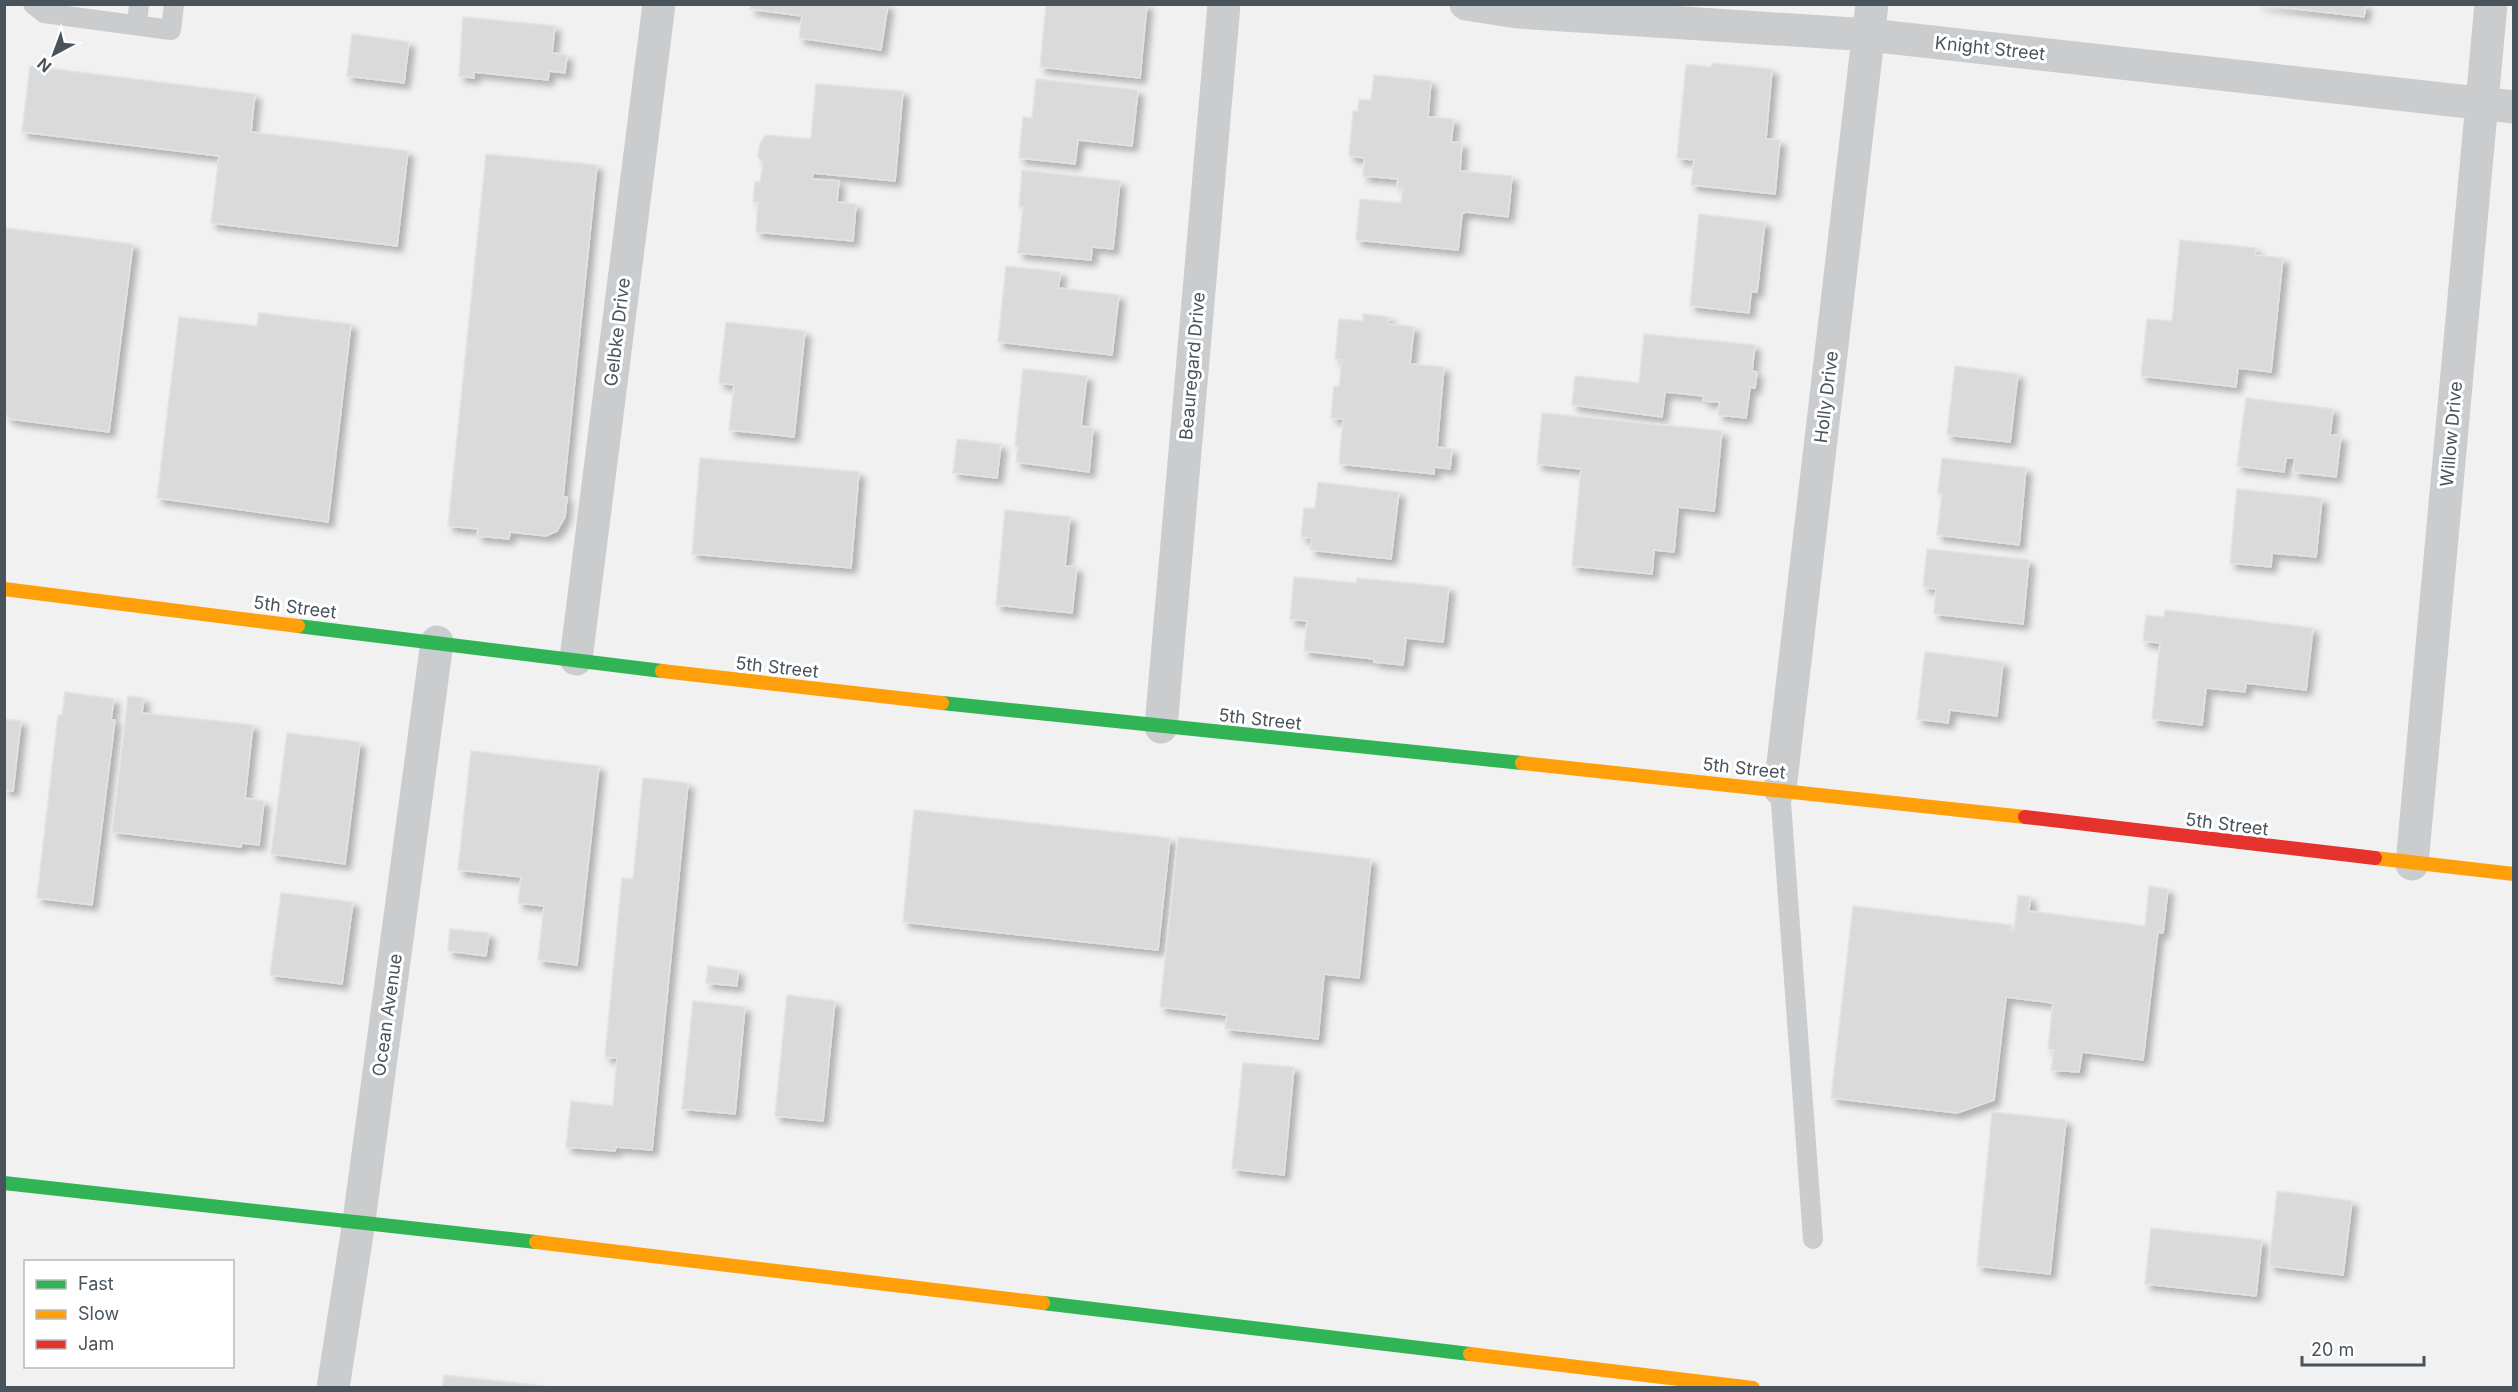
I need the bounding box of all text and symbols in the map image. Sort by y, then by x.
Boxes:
north arrow [24,24,84,84]
street label: Knight Street [1934,32,2046,64]
text: N [33,54,55,77]
street label: Gelbke Drive [600,277,634,387]
street label: Beauregard Drive [1175,291,1209,441]
street label: Holly Drive [1810,350,1842,444]
street label: Willow Drive [2436,380,2466,488]
street label: 5th Street [252,591,338,623]
street label: 5th Street [734,652,820,682]
street label: 5th Street [1217,704,1303,734]
street label: 5th Street [1701,753,1787,783]
street label: 5th Street [2184,808,2270,840]
street label: Ocean Avenue [368,952,406,1078]
legend [24,1260,234,1368]
text: Fast [78,1273,114,1294]
text: Slow [78,1303,119,1324]
scale bar [2302,1329,2424,1367]
text: Jam [78,1333,114,1354]
text: 20 m [2311,1339,2354,1360]

